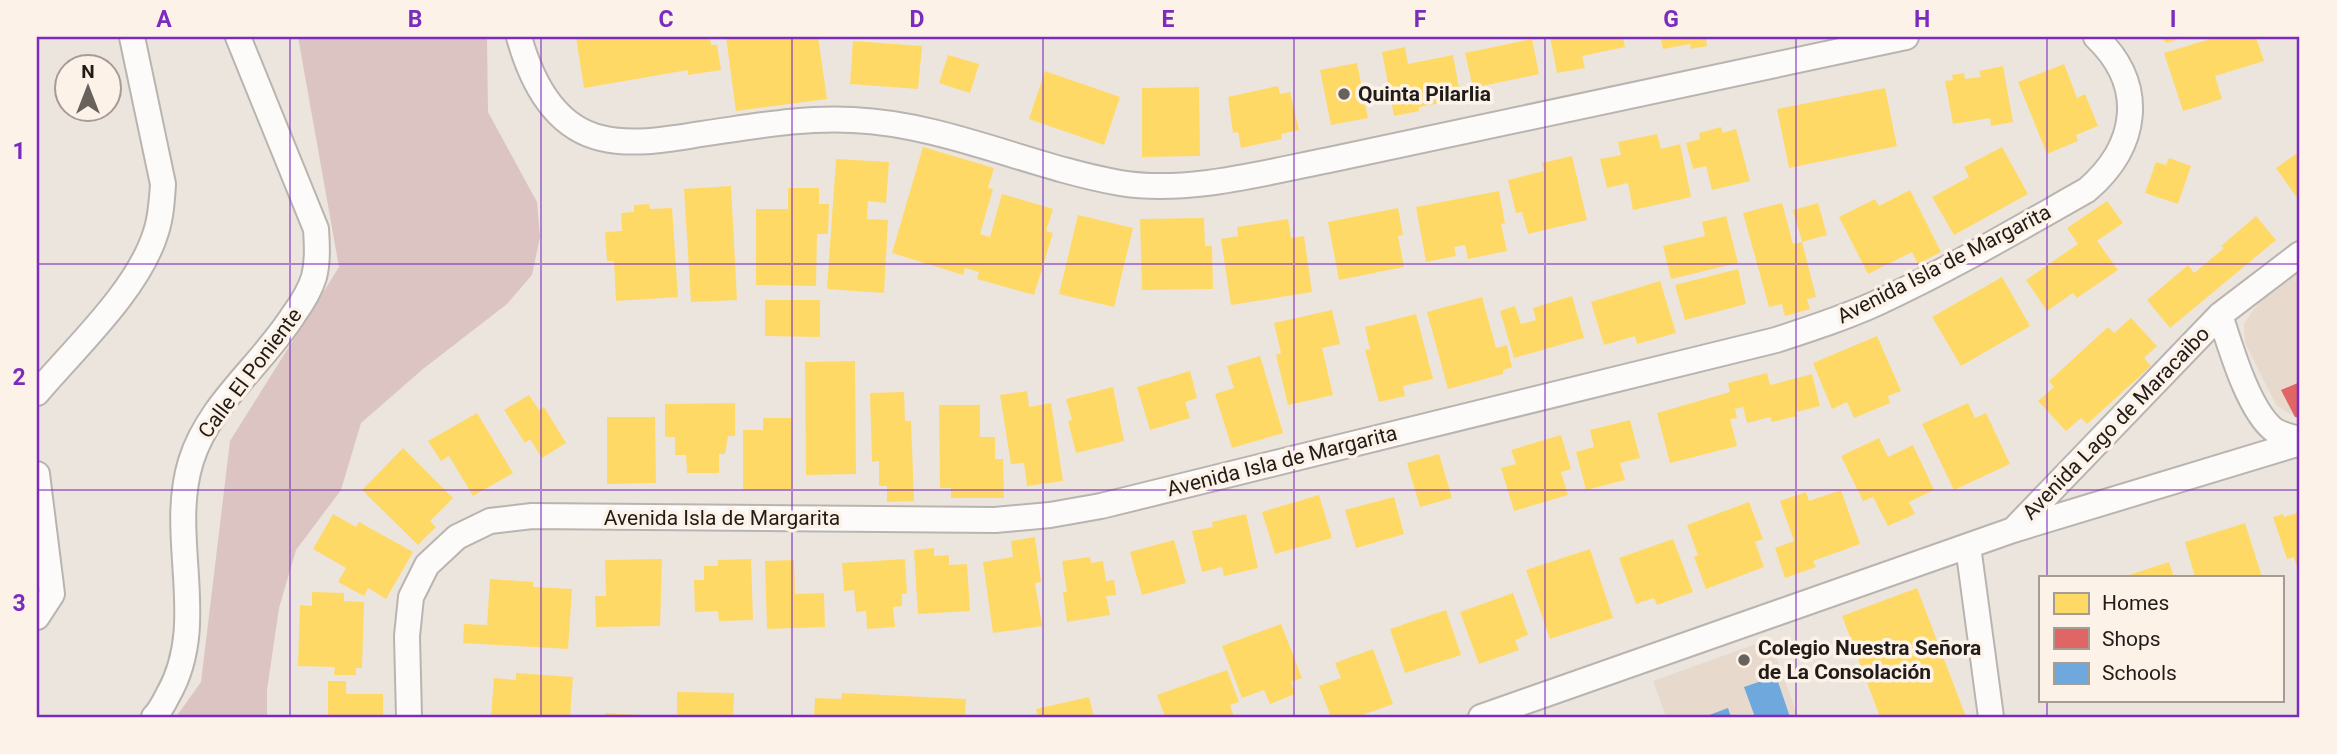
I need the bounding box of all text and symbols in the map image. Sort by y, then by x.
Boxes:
text: A [156,6,172,33]
text: B [408,6,422,33]
text: C [658,6,674,33]
text: D [910,6,924,33]
text: E [1162,6,1175,33]
text: F [1414,6,1427,33]
text: G [1663,6,1679,33]
text: H [1914,6,1930,33]
text: I [2170,6,2176,33]
north arrow [52,52,122,122]
text: N [81,60,95,83]
place label: Quinta Pilarlia [1358,82,1491,106]
marker: Quinta Pilarlia [1336,86,1352,102]
text: 1 [12,138,26,165]
street label: Avenida Isla de Margarita [1833,200,2055,328]
street label: Calle El Poniente [193,303,307,443]
street label: Avenida Lago de Maracaibo [2018,322,2214,524]
text: 2 [12,364,26,391]
street label: Avenida Isla de Margarita [1164,421,1400,501]
street label: Avenida Isla de Margarita [604,506,840,530]
legend [2039,576,2284,702]
text: 3 [12,590,26,617]
text: Homes [2102,591,2169,615]
text: Shops [2102,627,2161,651]
place label: Colegio Nuestra Señora de La Consolación [1758,636,1981,684]
marker: Colegio Nuestra Señora de La Consolación [1736,652,1752,668]
text: Schools [2102,661,2177,685]

